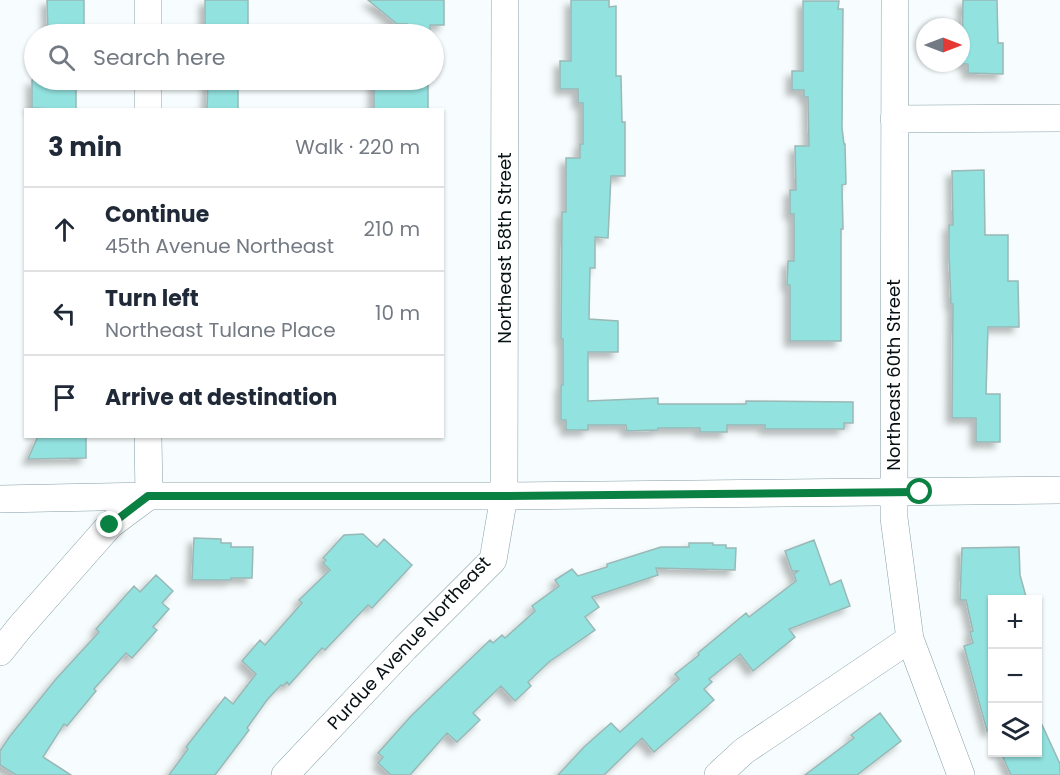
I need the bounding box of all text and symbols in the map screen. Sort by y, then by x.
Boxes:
north arrow [916,18,970,72]
search box [24,24,444,90]
icon: search [45,41,78,74]
text: Search here [93,42,226,73]
text: 3 min [48,129,122,165]
text: Walk · 220 m [295,133,420,161]
street label: Northeast 58th Street [492,152,517,344]
text: Continue [105,199,209,230]
icon: ahead [48,213,81,246]
text: 210 m [364,215,420,243]
text: 45th Avenue Northeast [105,232,334,260]
street label: Northeast 60th Street [881,279,906,471]
text: Turn left [105,283,199,314]
icon: left [48,297,81,330]
text: 10 m [375,299,420,327]
text: Northeast Tulane Place [105,316,336,344]
icon: arrive [48,381,81,414]
text: Arrive at destination [105,382,337,413]
route start [906,478,932,504]
route end [96,511,122,537]
street label: Purdue Avenue Northeast [321,550,496,735]
map controls [988,595,1042,757]
button: + [988,595,1042,649]
button: − [988,649,1042,703]
button: layers [988,703,1042,757]

